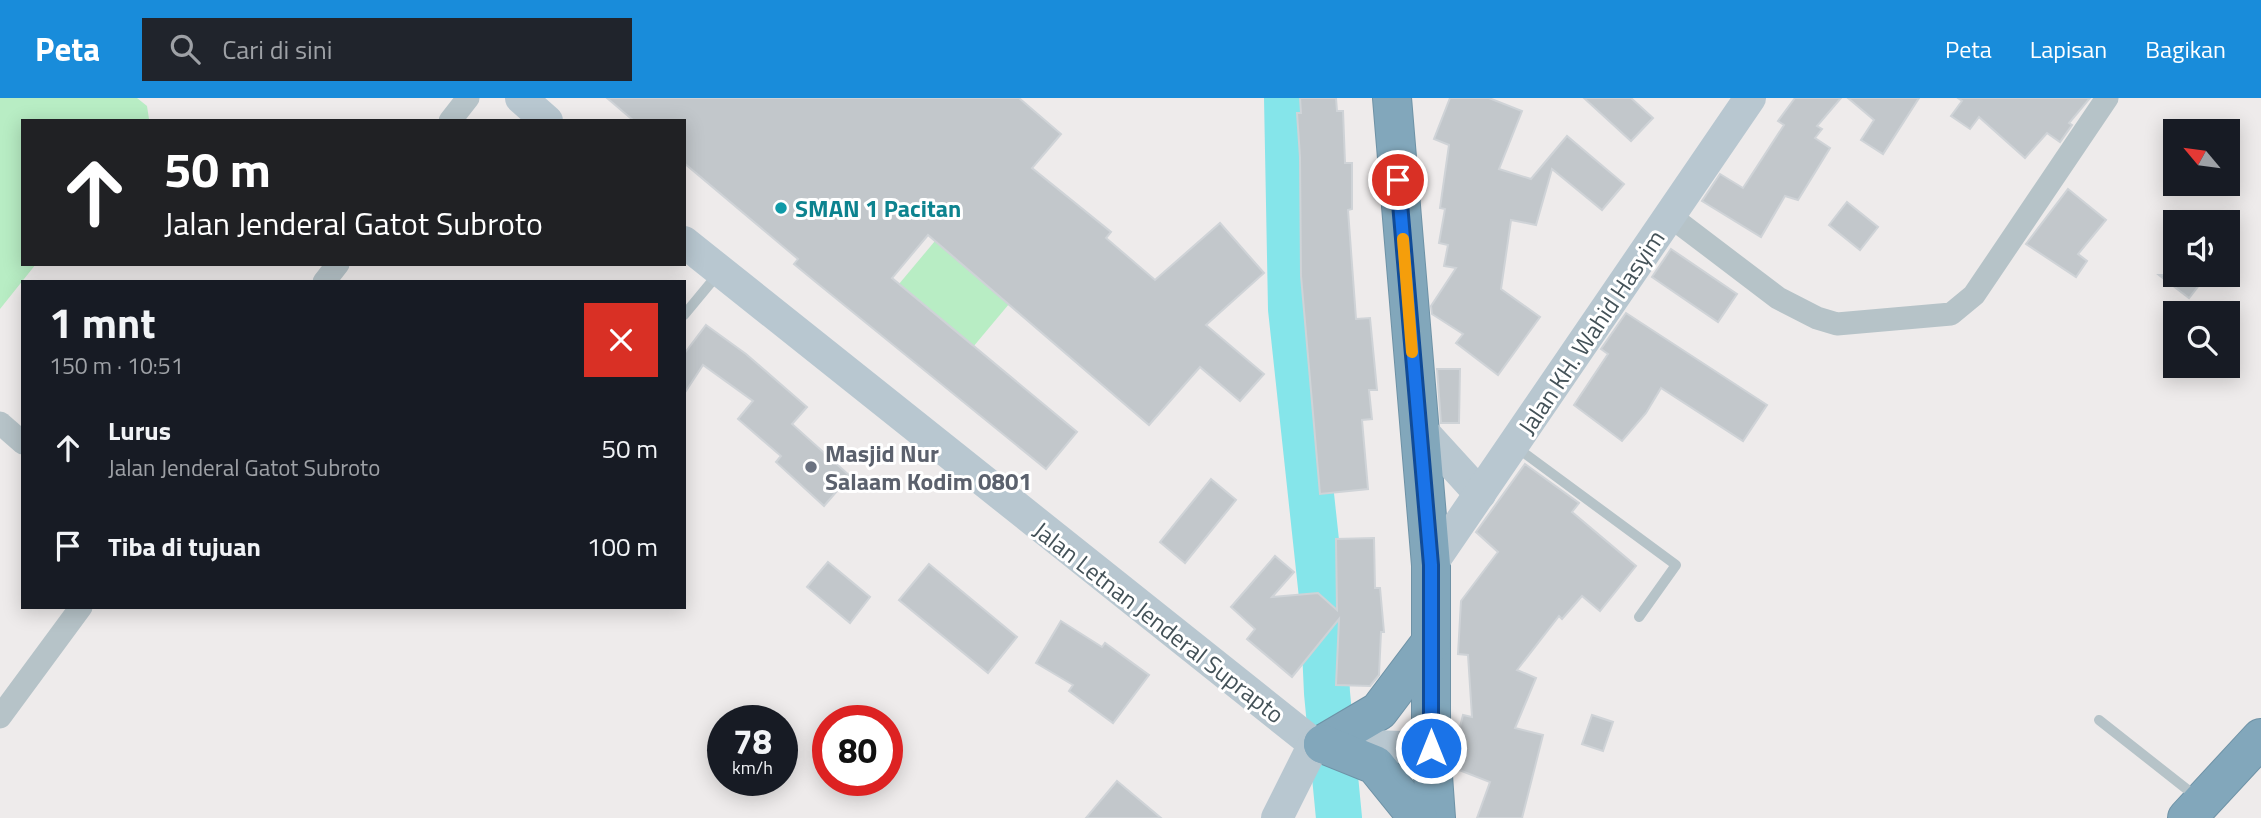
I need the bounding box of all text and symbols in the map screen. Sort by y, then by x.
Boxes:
search box [142,18,632,81]
text: Peta [35,24,100,74]
icon: search [166,30,204,68]
text: Cari di sini [222,30,332,69]
text: Peta [1945,31,1992,67]
text: Lapisan [2030,31,2107,67]
text: Bagikan [2145,31,2226,67]
north arrow [2163,119,2240,196]
map controls [2163,119,2240,378]
text: 50 m [164,131,271,206]
icon: ahead [49,147,140,238]
pin [1368,150,1428,210]
icon: arrive [1379,161,1417,199]
place label: SMAN 1 Pacitan [795,190,961,226]
text: Jalan Jenderal Gatot Subroto [164,199,543,247]
marker: SMAN 1 Pacitan [773,200,789,216]
button: sound [2163,210,2240,287]
street label: Jalan KH. Wahid Hasyim [1509,222,1673,442]
text: 1 mnt [49,290,156,354]
button: search [2163,301,2240,378]
button: close [584,303,658,377]
text: 150 m · 10:51 [49,348,184,383]
text: Lurus [108,411,171,450]
icon: ahead [49,429,87,467]
text: 50 m [601,429,658,468]
place label: Masjid Nur Salaam Kodim 0801 [825,435,1032,499]
text: Jalan Jenderal Gatot Subroto [108,450,380,485]
marker: Masjid Nur Salaam Kodim 0801 [803,459,819,475]
street label: Jalan Letnan Jenderal Suprapto [1026,512,1292,732]
icon: arrive [49,527,87,565]
text: Tiba di tujuan [108,527,261,566]
text: 100 m [587,527,658,566]
speed limit sign: 80 [812,705,903,796]
position arrow [1394,711,1468,785]
text: 78 [733,714,772,768]
text: km/h [732,754,773,781]

